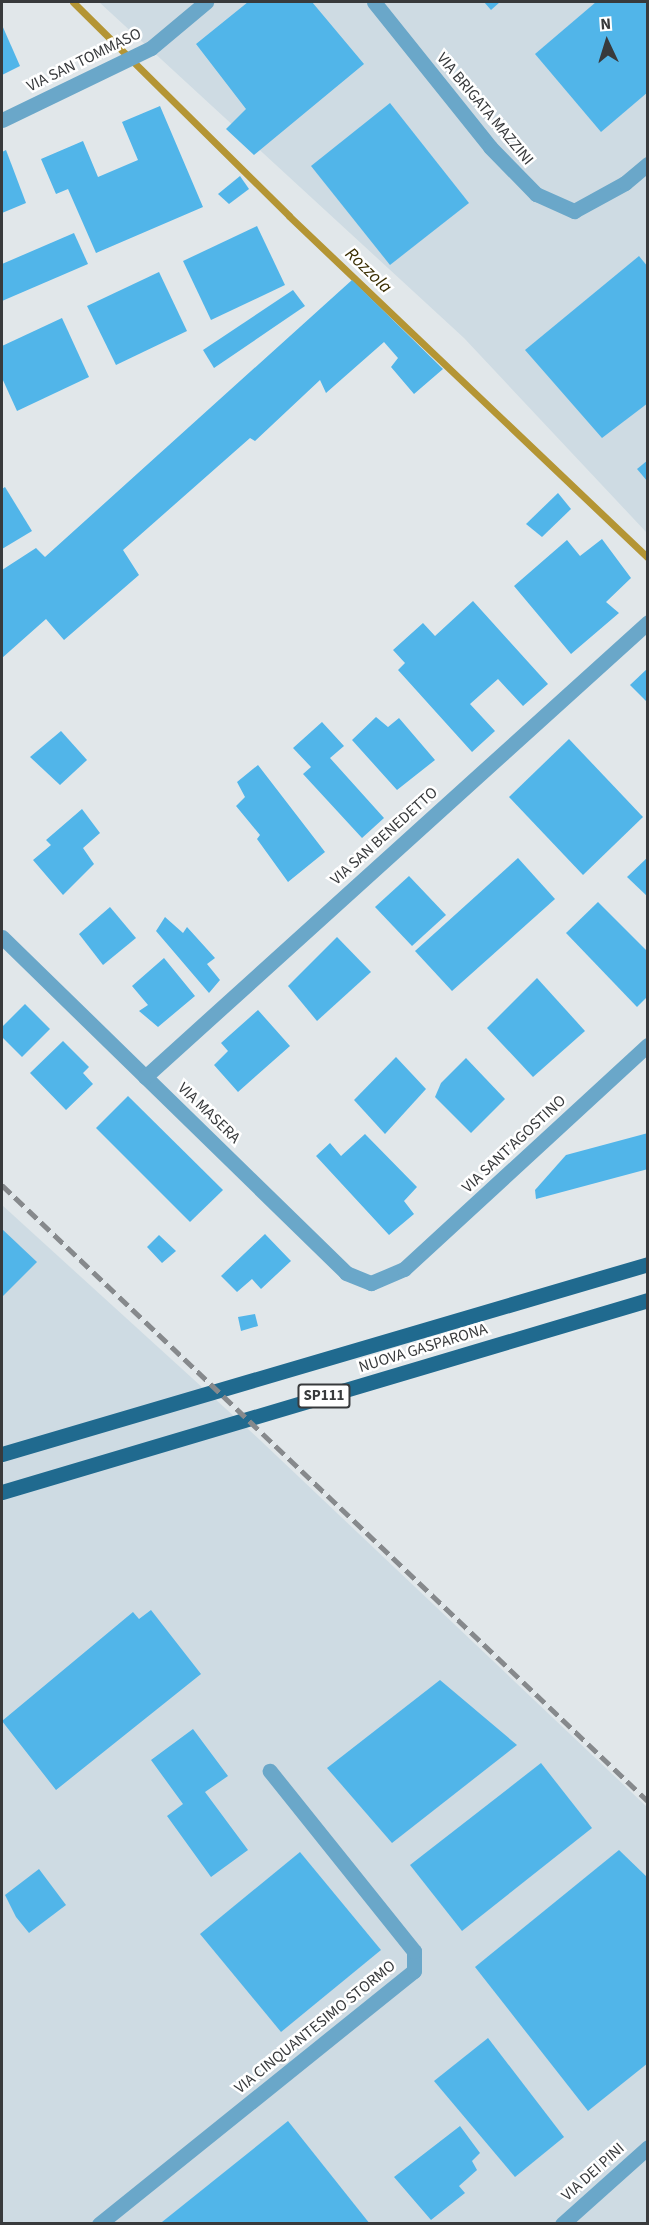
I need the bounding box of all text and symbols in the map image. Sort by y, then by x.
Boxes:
north arrow [577,12,637,72]
text: N [600,13,612,35]
street label: VIA SAN TOMMASO [24,24,144,96]
street label: VIA BRIGATA MAZZINI [433,49,537,169]
water label: Rozzola [340,244,396,298]
street label: VIA SAN BENEDETTO [327,783,441,889]
street label: VIA MASERA [174,1079,244,1147]
street label: VIA SANT'AGOSTINO [458,1091,570,1197]
street label: NUOVA GASPARONA [356,1319,490,1377]
road number: SP111 [297,1384,351,1408]
street label: VIA CINQUANTESIMO STORMO [231,1956,399,2098]
street label: VIA DEI PINI [558,2139,628,2205]

